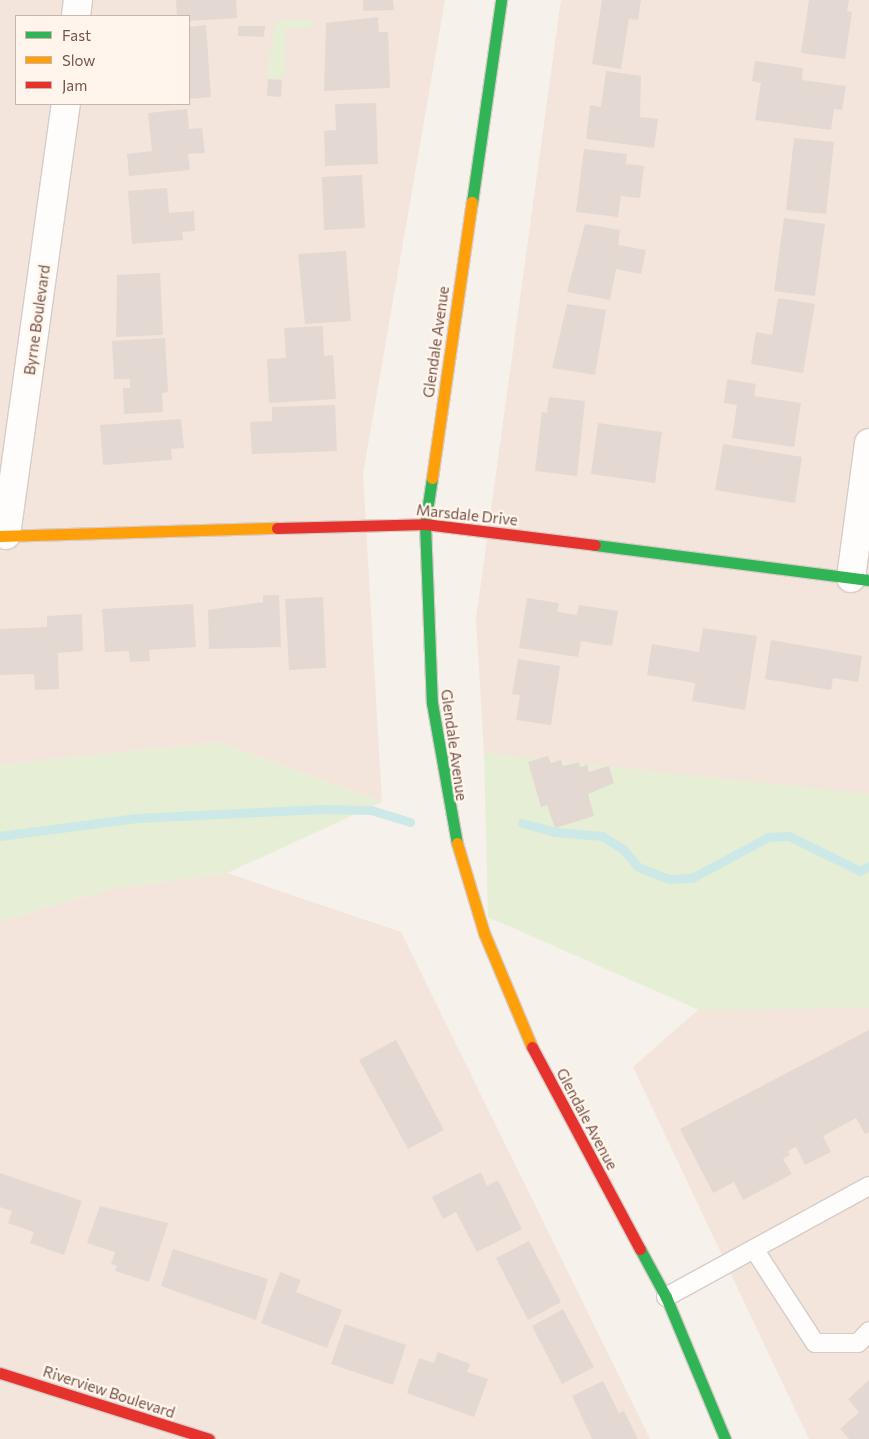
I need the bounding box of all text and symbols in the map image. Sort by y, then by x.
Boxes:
legend [15,15,190,105]
text: Fast [62,26,91,44]
text: Slow [62,51,95,69]
text: Jam [62,76,87,94]
street label: Byrne Boulevard [20,264,54,376]
street label: Glendale Avenue [419,285,453,399]
street label: Marsdale Drive [415,501,519,529]
street label: Glendale Avenue [437,688,471,802]
street label: Glendale Avenue [553,1065,621,1173]
street label: Riverview Boulevard [41,1362,177,1422]

